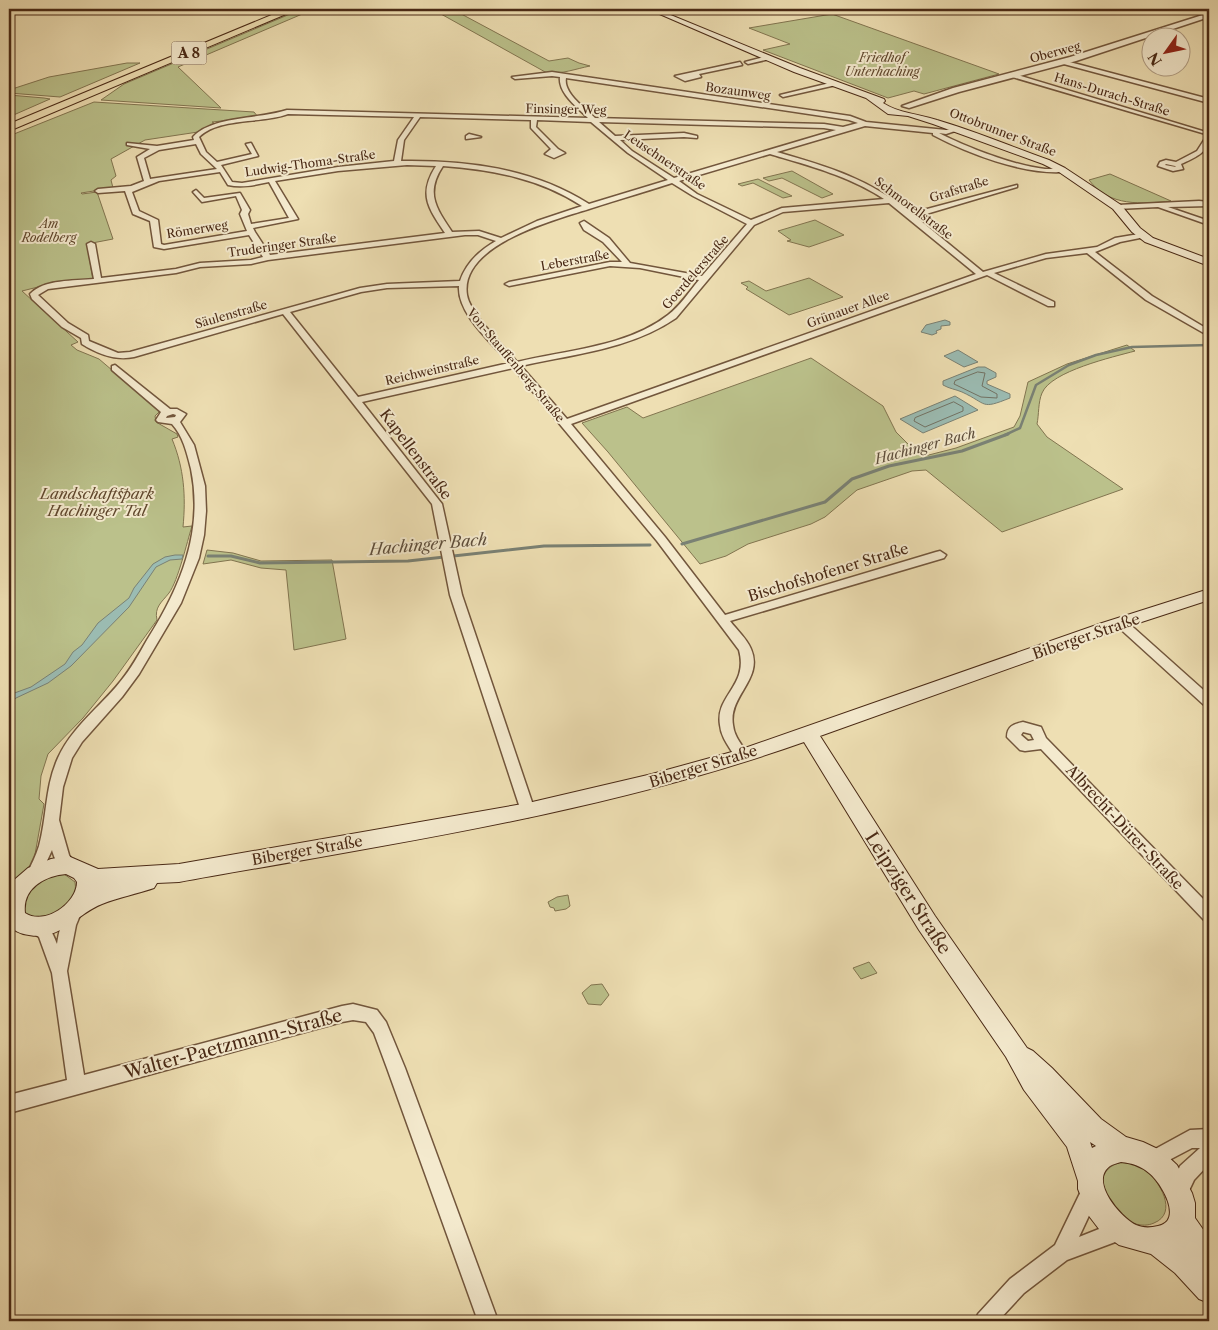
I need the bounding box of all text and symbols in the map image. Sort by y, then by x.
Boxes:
north arrow [1140,28,1190,78]
street label: Oberweg [1028,38,1083,66]
road number: A 8 [172,42,206,64]
text: N [1144,49,1166,69]
park label: Friedhof Unterhaching [845,50,921,79]
street label: Hans-Durach-Straße [1052,69,1172,119]
street label: Bozaunweg [705,79,772,103]
street label: Finsinger Weg [525,101,607,117]
street label: Ottobrunner Straße [948,105,1059,159]
street label: Leuschnerstraße [621,127,709,193]
street label: Ludwig-Thoma-Straße [244,146,376,180]
street label: Grafstraße [928,173,991,205]
street label: Schmorellstraße [872,174,956,242]
park label: Am Rodelberg [21,216,78,245]
street label: Römerweg [165,217,229,241]
street label: Truderinger Straße [227,230,338,260]
street label: Goerdelerstraße [659,231,732,312]
street label: Leberstraße [540,247,611,273]
street label: Grünauer Allee [805,287,892,331]
street label: Säulenstraße [193,296,269,331]
street label: Von-Stauffenberg-Straße [463,304,568,425]
street label: Reichweinstraße [384,352,481,388]
street label: Kapellenstraße [376,405,456,503]
water label: Hachinger Bach [872,424,977,468]
park label: Landschaftspark Hachinger Tal [39,484,154,520]
water label: Hachinger Bach [366,529,488,559]
street label: Bischofshofener Straße [745,538,911,606]
street label: Biberger Straße [1030,609,1142,663]
street label: Biberger Straße [647,741,759,791]
street label: Albrecht-Dürer-Straße [1061,760,1188,893]
street label: Leipziger Straße [860,828,956,958]
street label: Biberger Straße [250,831,364,869]
street label: Walter-Paetzmann-Straße [121,1004,344,1084]

